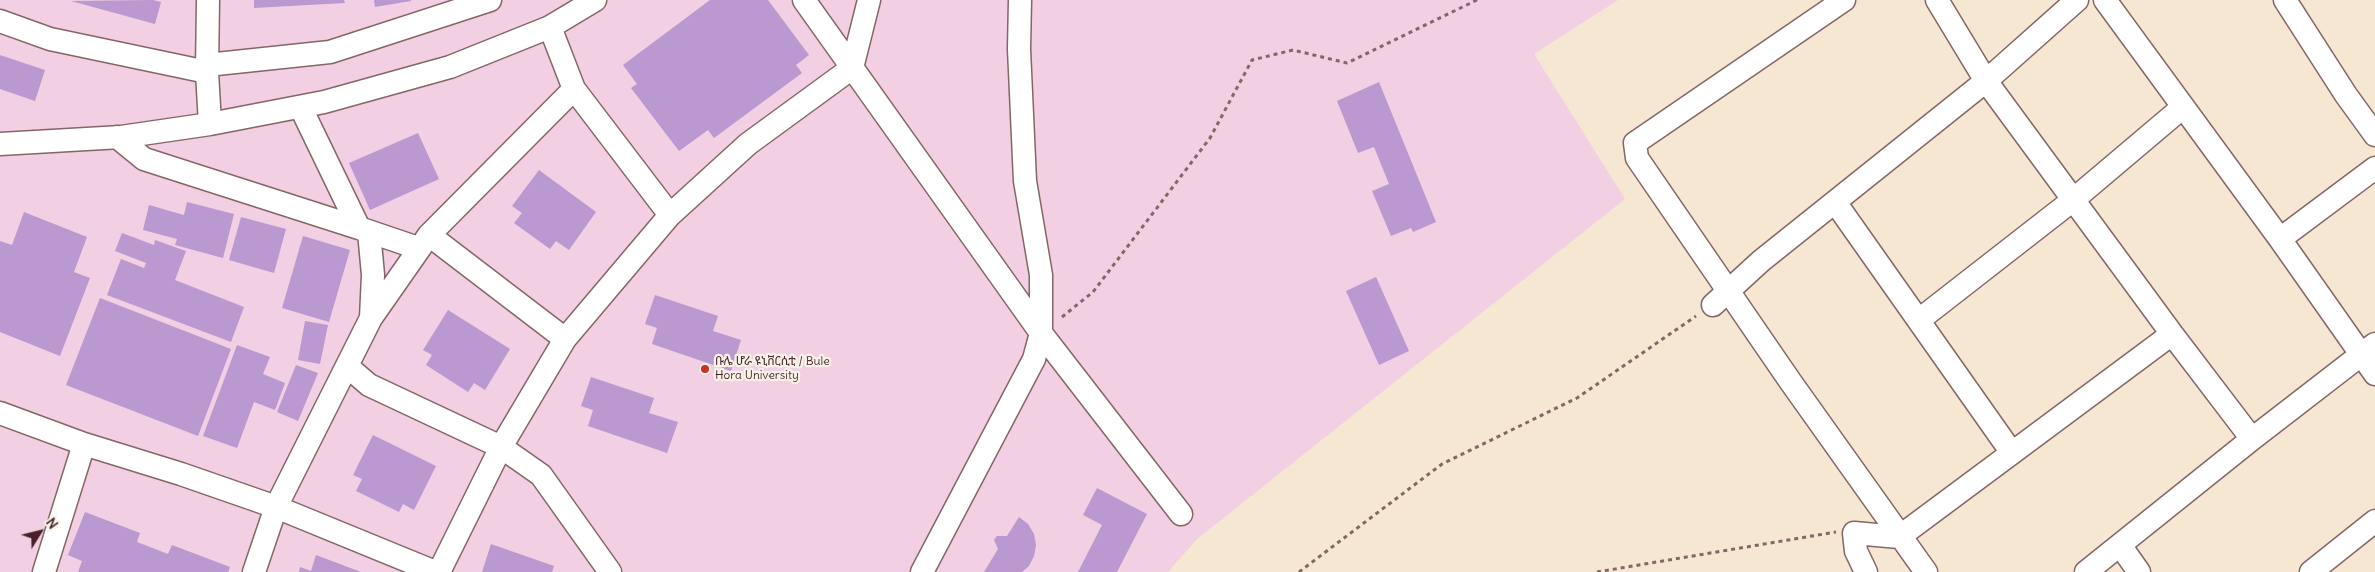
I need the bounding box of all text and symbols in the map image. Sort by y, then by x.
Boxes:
place label: ቡሌ ሆራ ዩኒቨርሲቲ / Bule Hora University [715,355,830,383]
marker: ቡሌ ሆራ ዩኒቨርሲቲ / Bule Hora University [699,363,711,375]
north arrow [15,507,65,557]
text: N [42,514,62,532]

